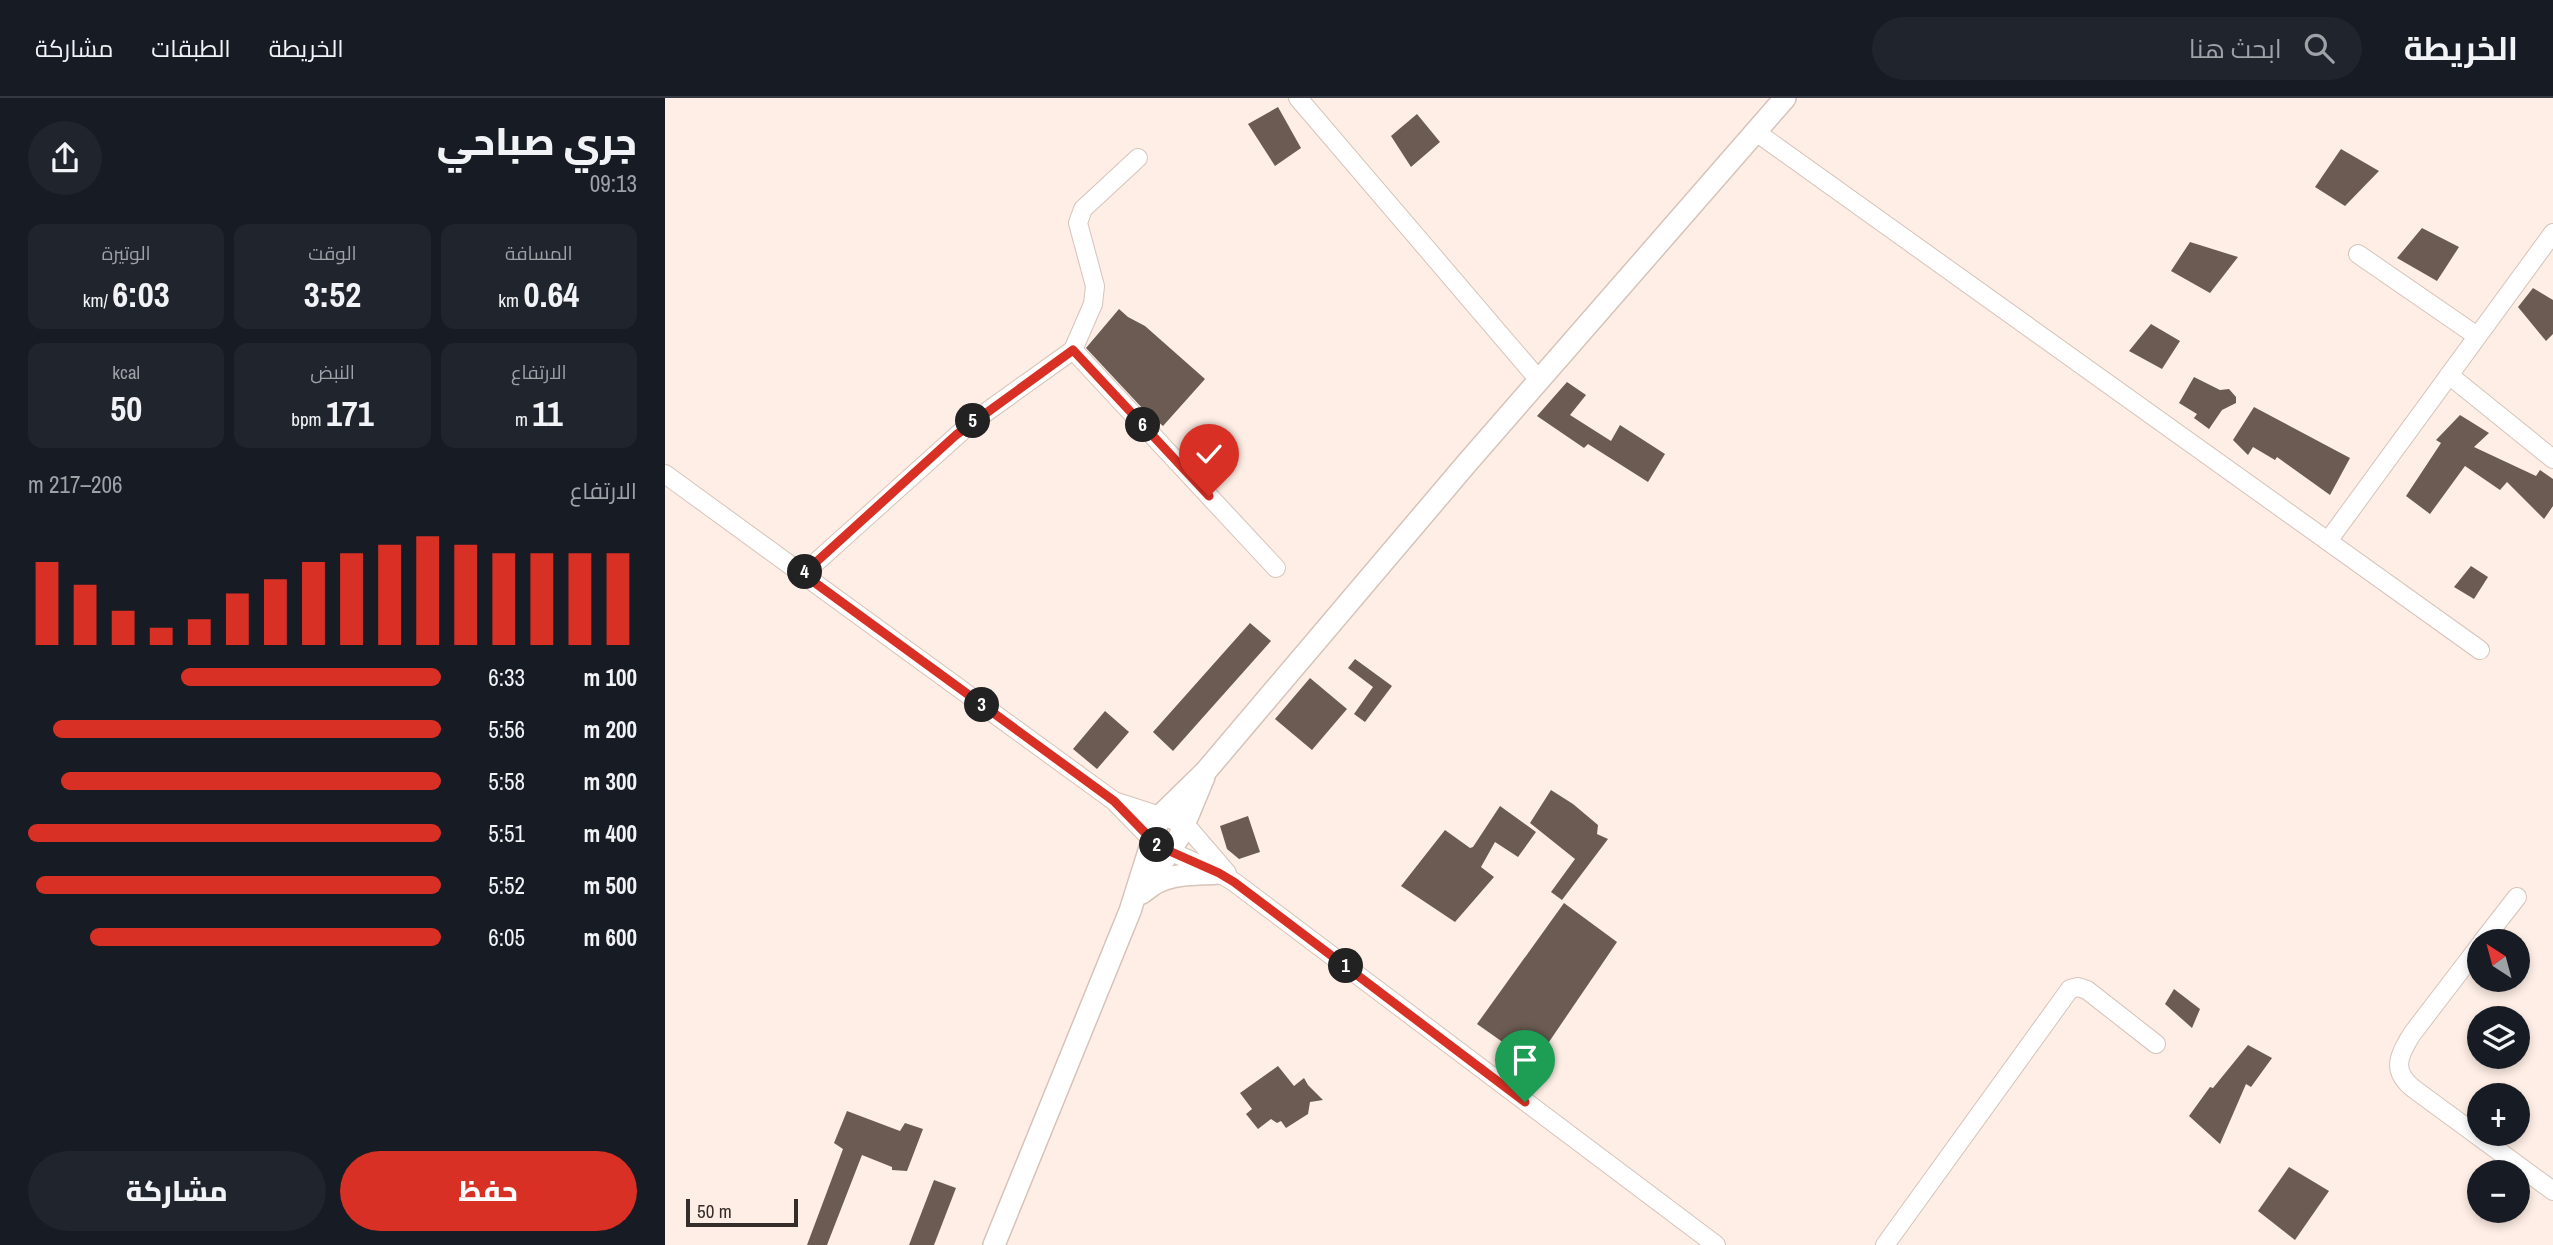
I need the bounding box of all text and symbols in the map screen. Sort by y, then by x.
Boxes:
search box [1872,17,2362,80]
text: الخريطة [2404,26,2518,70]
icon: search [2300,29,2338,67]
text: ابحث هنا [2189,31,2282,66]
text: مشاركة [35,32,113,64]
text: الطبقات [151,32,231,64]
text: الخريطة [269,32,344,64]
text: جري صباحي [437,116,637,167]
button: share [28,121,102,195]
text: 09:13 [590,168,637,199]
text: الوتيرة [102,240,151,266]
text: الوقت [308,240,357,266]
text: المسافة [505,240,573,266]
text: 6:03 [112,271,170,318]
text: 3:52 [304,271,361,318]
text: 0.64 [523,271,579,318]
text: /km [83,287,112,313]
text: km [498,287,523,313]
text: kcal [112,359,140,385]
text: النبض [310,359,355,385]
text: الارتفاع [511,359,567,385]
text: 50 [110,385,142,432]
text: 171 [326,390,374,437]
text: 11 [532,390,563,437]
pin: 5 [955,404,991,438]
text: bpm [291,406,326,432]
text: m [515,406,532,432]
text: 5 [968,407,977,433]
pin: 6 [1126,408,1161,442]
text: 6 [1138,411,1147,437]
pin [1179,424,1239,496]
icon: check [1190,435,1228,473]
text: 206–217 m [28,469,122,500]
text: الارتفاع [570,475,637,506]
pin: 4 [787,554,823,589]
text: 4 [800,558,809,584]
text: 6:33 [488,662,525,693]
text: 100 m [584,662,637,693]
pin: 3 [965,688,999,722]
text: 3 [977,691,986,717]
text: 5:56 [488,714,525,745]
text: 200 m [584,714,637,745]
text: 5:58 [488,766,525,797]
text: 300 m [584,766,637,797]
text: 5:51 [488,818,525,849]
text: 400 m [584,818,637,849]
pin: 2 [1140,828,1175,862]
text: 2 [1152,831,1161,857]
text: 5:52 [488,870,525,901]
text: 500 m [584,870,637,901]
text: 6:05 [488,922,525,953]
text: 600 m [584,922,637,953]
north arrow [2467,929,2531,992]
map controls [2467,929,2530,1223]
pin: 1 [1329,948,1363,984]
text: 1 [1341,952,1350,978]
button: layers [2467,1006,2530,1069]
pin [1495,1030,1555,1102]
icon: arrive [1506,1041,1544,1079]
button: + [2467,1083,2530,1146]
button: مشاركة [28,1151,326,1231]
button: حفظ [340,1151,637,1231]
button: − [2467,1160,2530,1223]
scale bar [686,1196,798,1228]
text: 50 m [697,1198,732,1224]

